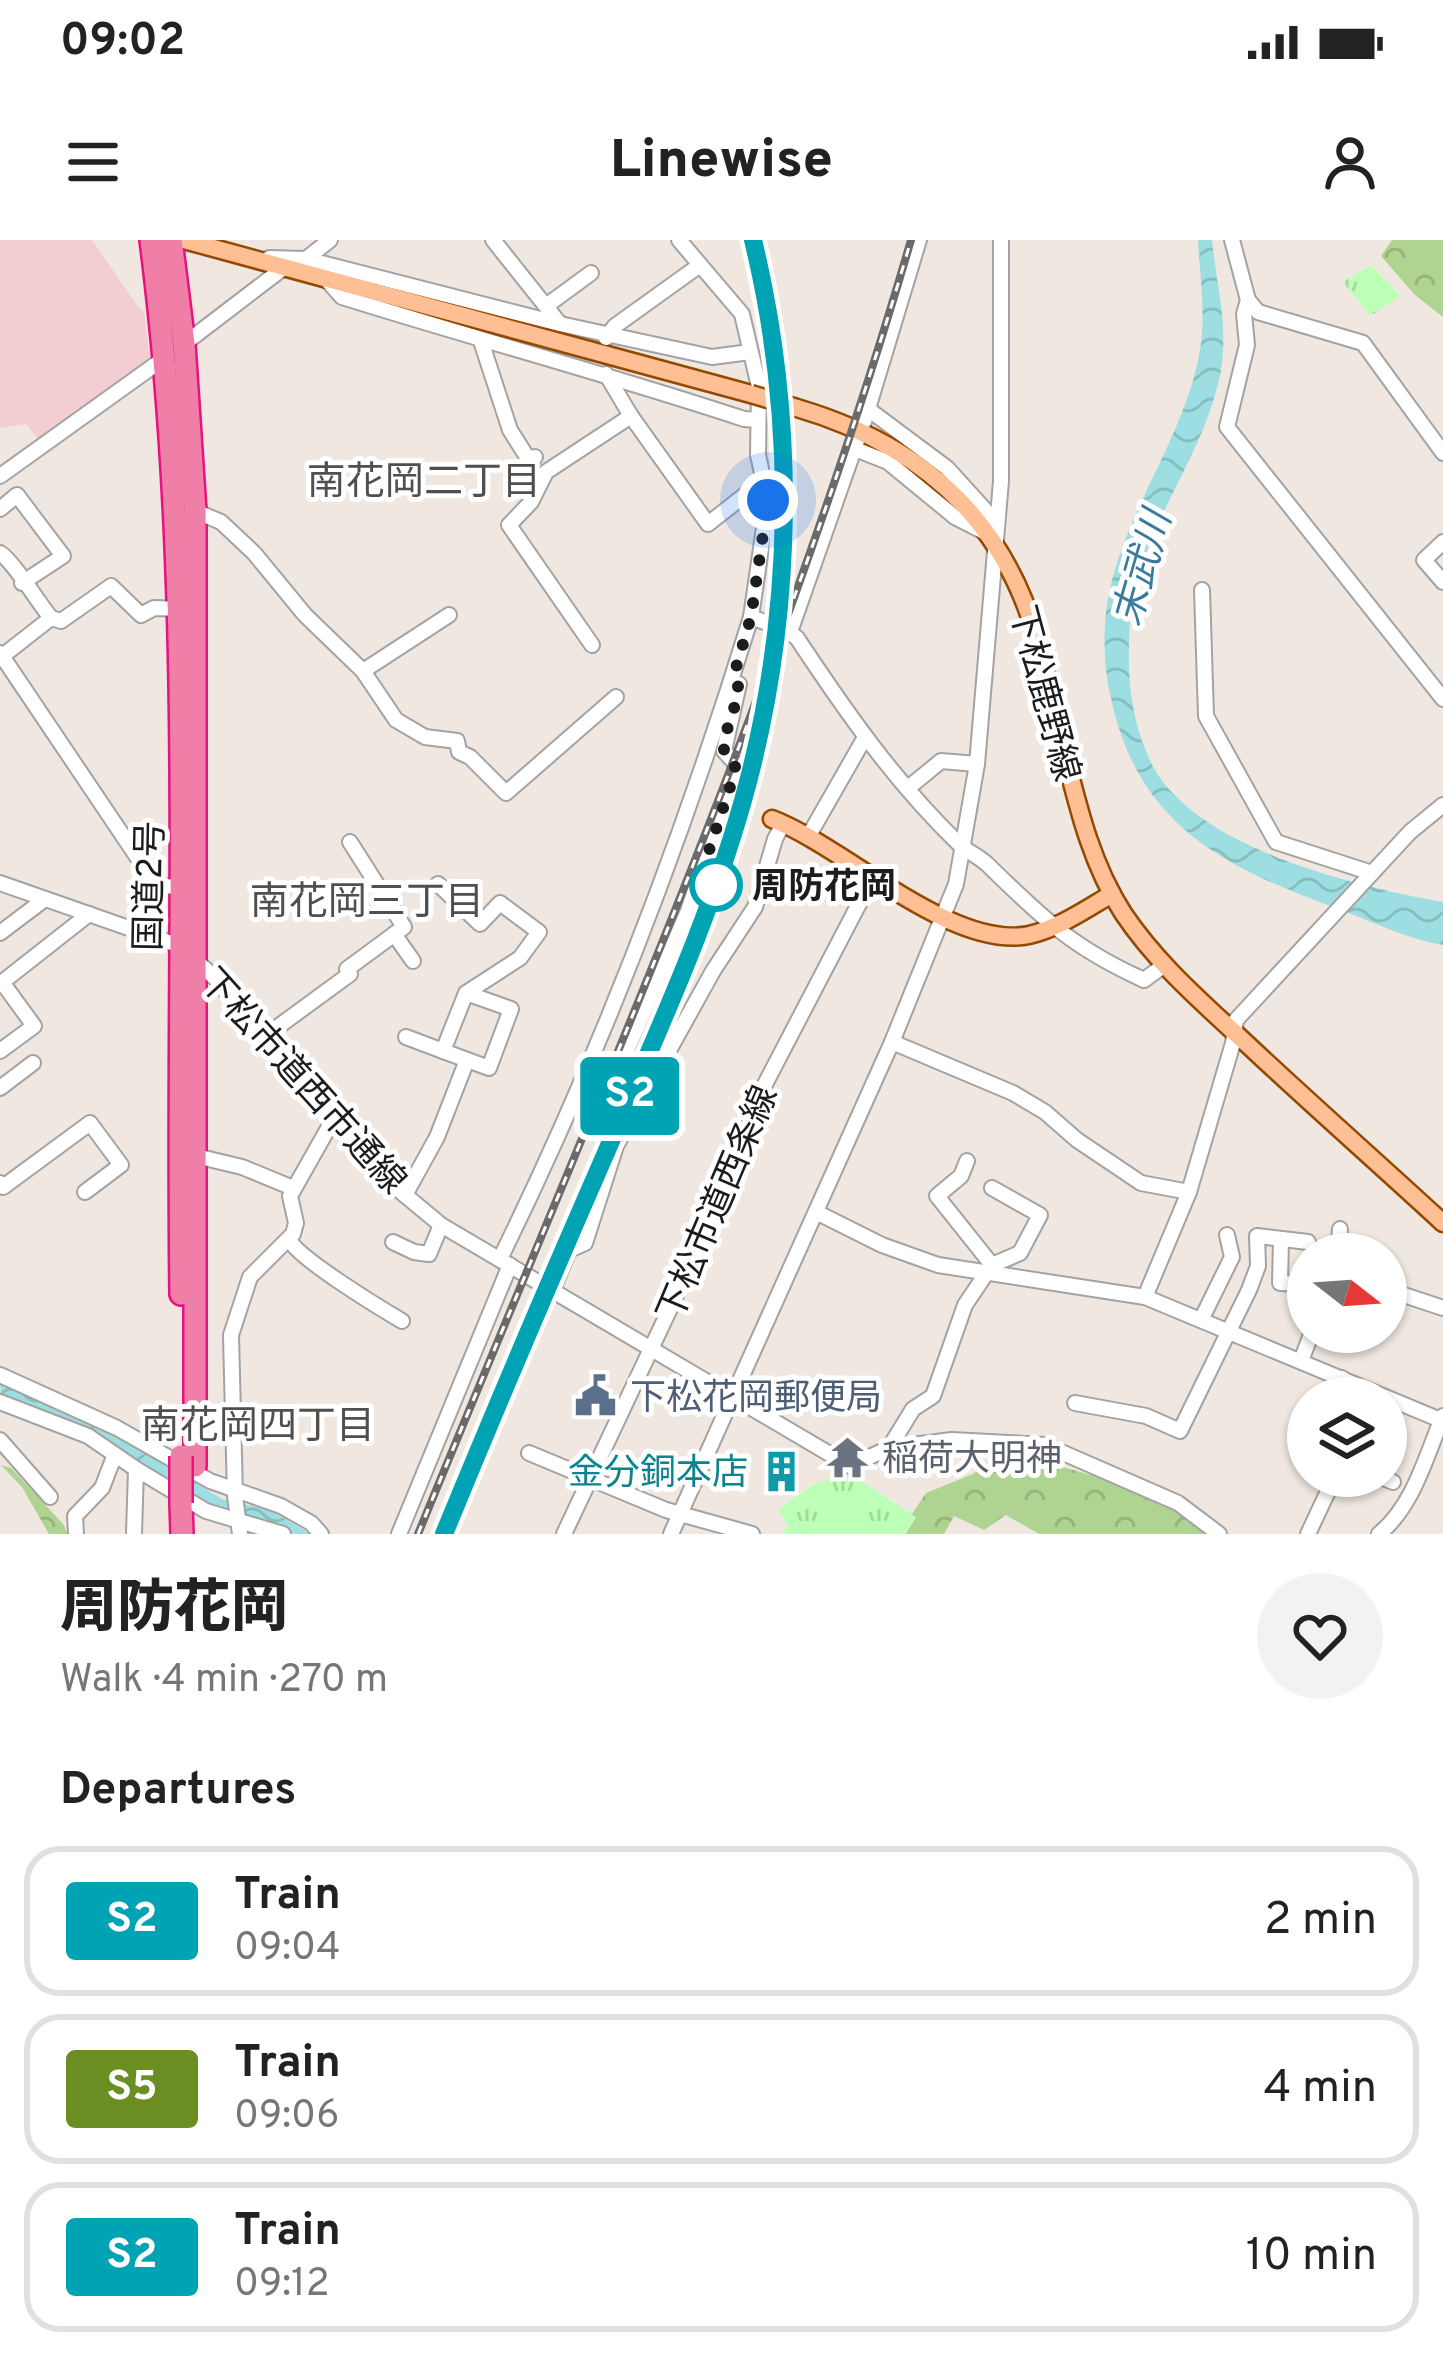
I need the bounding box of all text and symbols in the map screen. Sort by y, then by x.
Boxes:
text: 09:02 [60,14,185,71]
text: Linewise [610,128,833,197]
icon: menu [60,129,126,195]
icon: person [1317,129,1383,195]
district label: 南花岡二丁目 [307,460,541,509]
your location [738,470,798,530]
water label: 末武川 [1106,502,1186,632]
street label: 下松鹿野線 [997,601,1088,787]
street label: 国道2号 [128,821,176,951]
marker: 周防花岡 [691,860,741,910]
place label: 周防花岡 [752,866,896,912]
district label: 南花岡三丁目 [250,880,484,929]
street label: 下松市道西市通線 [188,960,414,1205]
line badge: S2 [576,1057,684,1135]
text: S2 [604,1069,656,1122]
street label: 下松市道西条線 [649,1080,790,1330]
north arrow [1287,1233,1407,1353]
map controls [1287,1233,1407,1497]
public building icon: 下松花岡郵便局 [573,1373,619,1419]
place label: 下松花岡郵便局 [630,1377,882,1423]
button: layers [1287,1377,1407,1497]
district label: 南花岡四丁目 [141,1404,375,1453]
temple icon: 稲荷大明神 [825,1434,871,1480]
place label: 稲荷大明神 [882,1438,1062,1484]
building icon: 金分銅本店 [759,1448,805,1494]
place label: 金分銅本店 [568,1452,748,1498]
button: heart [1257,1573,1383,1699]
text: 周防花岡 [60,1576,288,1648]
text: Walk · 4 min · 270 m [60,1657,388,1706]
text: Departures [60,1763,296,1820]
text: Train [234,1868,341,1925]
text: 2 min [1264,1893,1377,1950]
text: S2 [106,1894,158,1947]
text: 09:04 [234,1925,340,1974]
text: Train [234,2036,341,2093]
text: 4 min [1264,2061,1377,2118]
text: S5 [106,2062,158,2115]
text: 09:06 [234,2093,339,2142]
text: Train [234,2204,341,2261]
text: 10 min [1246,2229,1377,2286]
text: S2 [106,2230,158,2283]
text: 09:12 [234,2261,330,2310]

